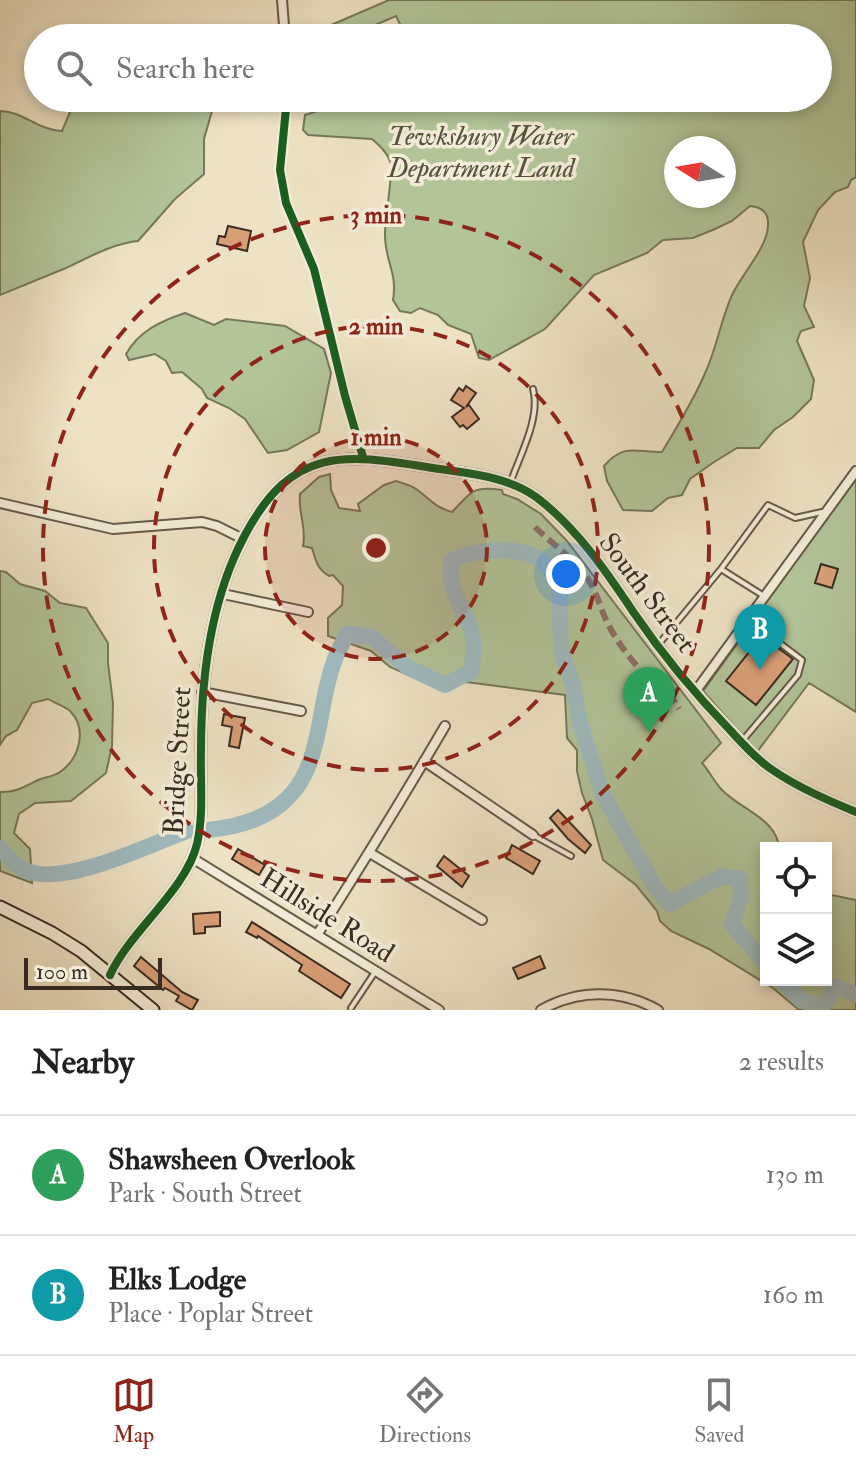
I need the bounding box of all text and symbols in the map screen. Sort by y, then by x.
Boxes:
search box [24,24,832,112]
icon: search [52,46,96,90]
text: Search here [116,50,255,87]
park label: Tewksbury Water Department Land [387,119,577,186]
north arrow [664,136,736,208]
text: 3 min [350,200,402,231]
text: 2 min [349,311,404,342]
text: 1 min [351,422,402,453]
street label: South Street [591,526,703,660]
centre of rings [362,534,390,562]
your location [546,554,586,594]
pin: B [734,604,786,670]
pin: A [623,667,675,733]
street label: Bridge Street [157,686,199,836]
map controls [760,842,832,986]
button: locate [760,842,832,914]
street label: Hillside Road [253,861,401,971]
button: layers [760,914,832,986]
scale bar [24,954,162,990]
text: 100 m [36,958,88,986]
text: Nearby [32,1041,134,1084]
text: 2 results [739,1046,824,1078]
text: Shawsheen Overlook [108,1141,355,1178]
text: A [50,1159,66,1191]
text: 130 m [766,1159,824,1191]
text: Park · South Street [108,1178,302,1210]
text: Elks Lodge [108,1261,246,1298]
text: B [49,1279,67,1311]
text: 160 m [763,1279,824,1311]
text: Place · Poplar Street [108,1298,313,1330]
tab: Map [112,1373,156,1449]
tab: Directions [379,1373,471,1449]
tab: Saved [694,1373,744,1449]

